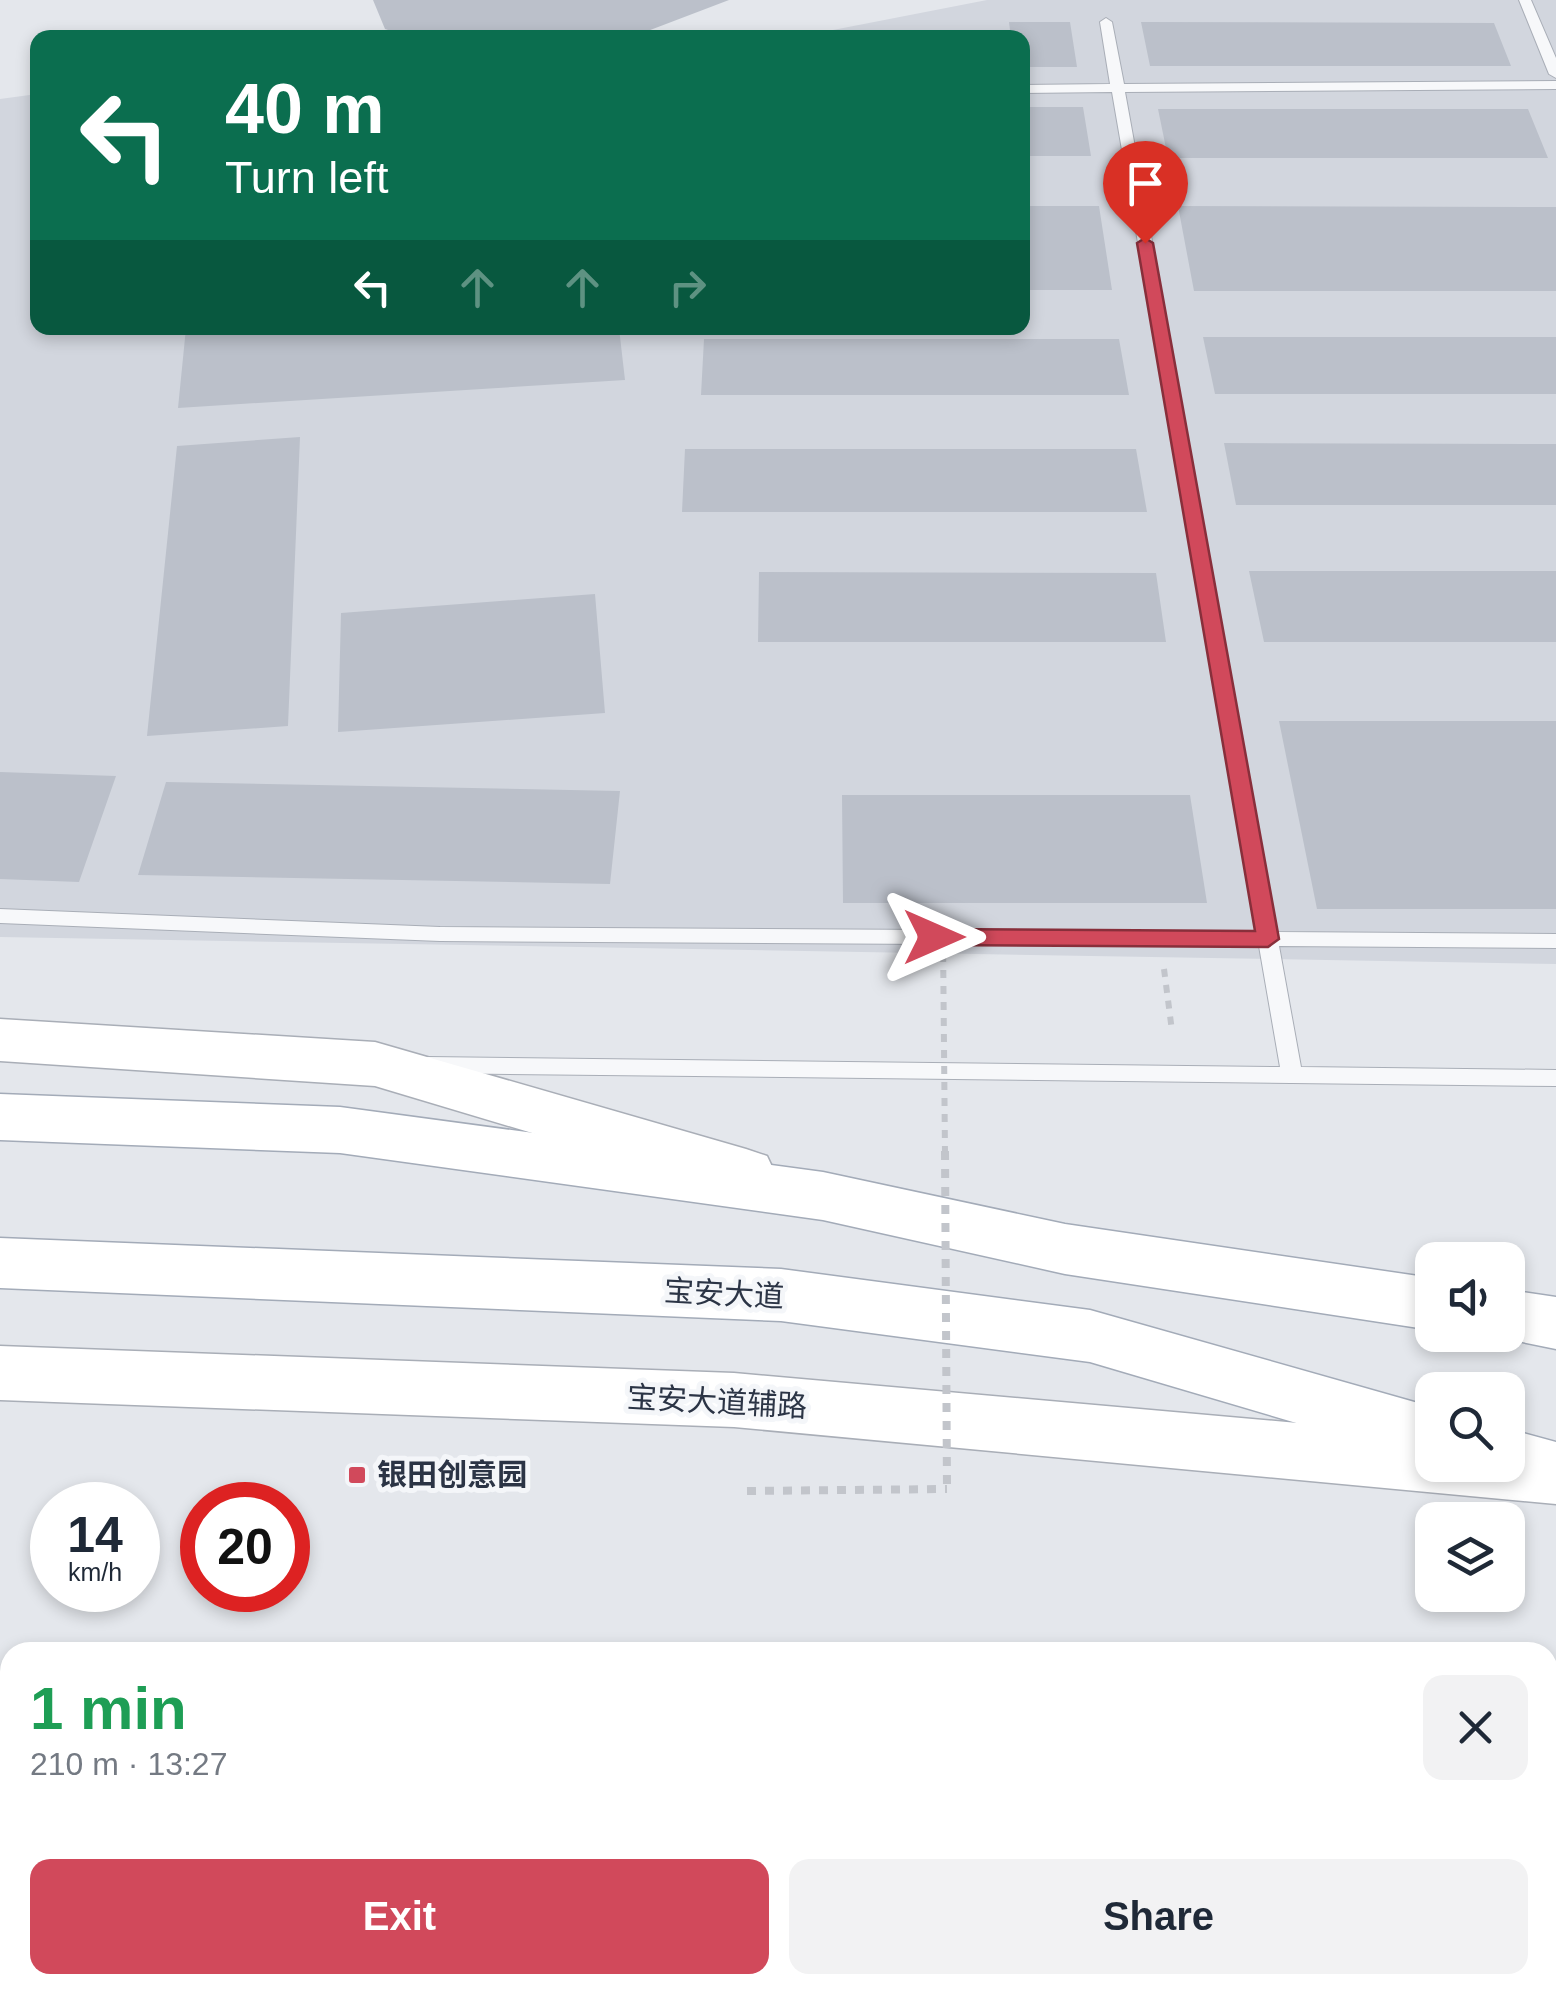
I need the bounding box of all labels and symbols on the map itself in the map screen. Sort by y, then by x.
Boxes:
pin [1103,141,1188,244]
position arrow [882,885,986,989]
street label: 宝安大道 [663,1274,785,1313]
street label: 宝安大道辅路 [626,1380,808,1423]
place label: 银田创意园 [377,1458,527,1491]
marker: 银田创意园 [346,1464,368,1486]
speed limit sign: 20 [180,1482,310,1612]

